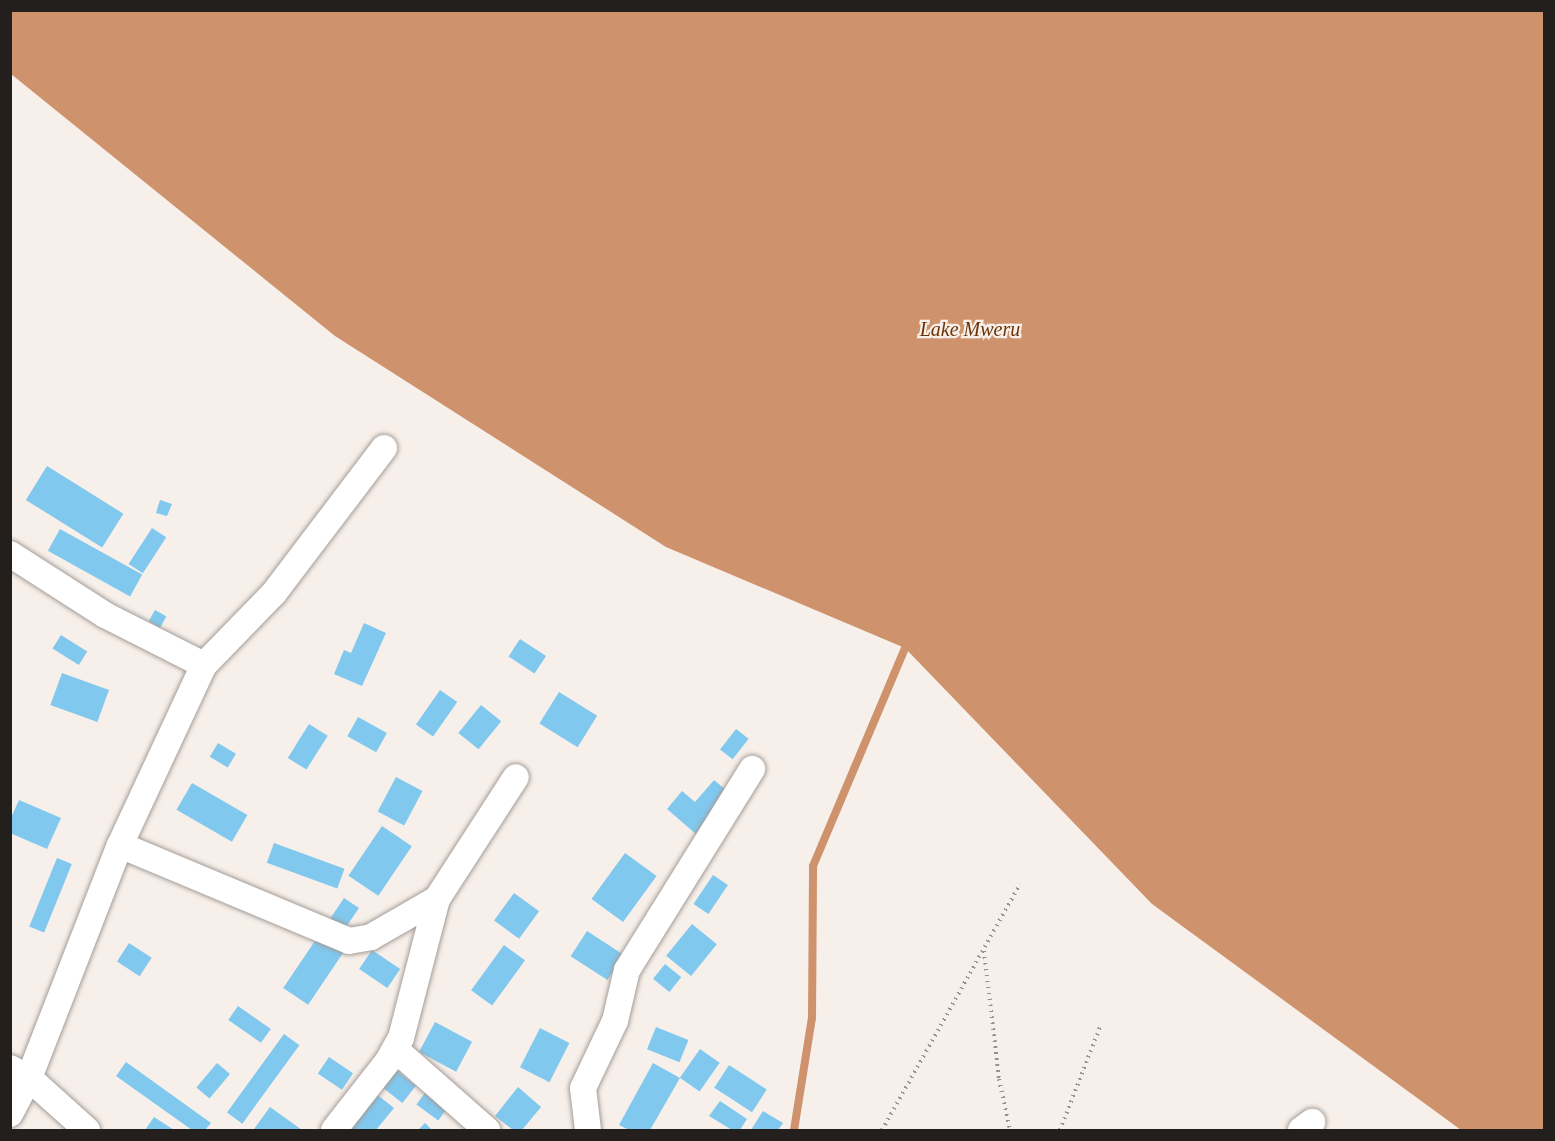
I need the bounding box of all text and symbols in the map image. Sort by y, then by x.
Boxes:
water label: Lake Mweru [920,317,1020,341]

